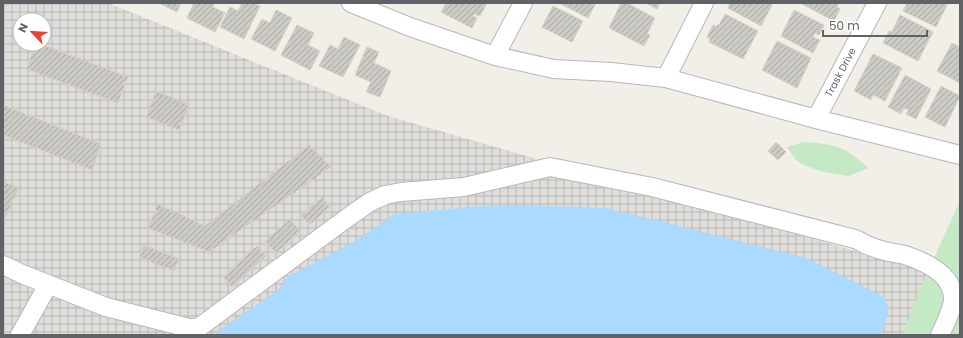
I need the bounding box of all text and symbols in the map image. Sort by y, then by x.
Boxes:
north arrow [12,12,52,52]
scale bar [823,12,927,38]
text: 50 m [829,17,860,34]
text: N [14,21,32,35]
street label: Trask Drive [821,45,860,100]

